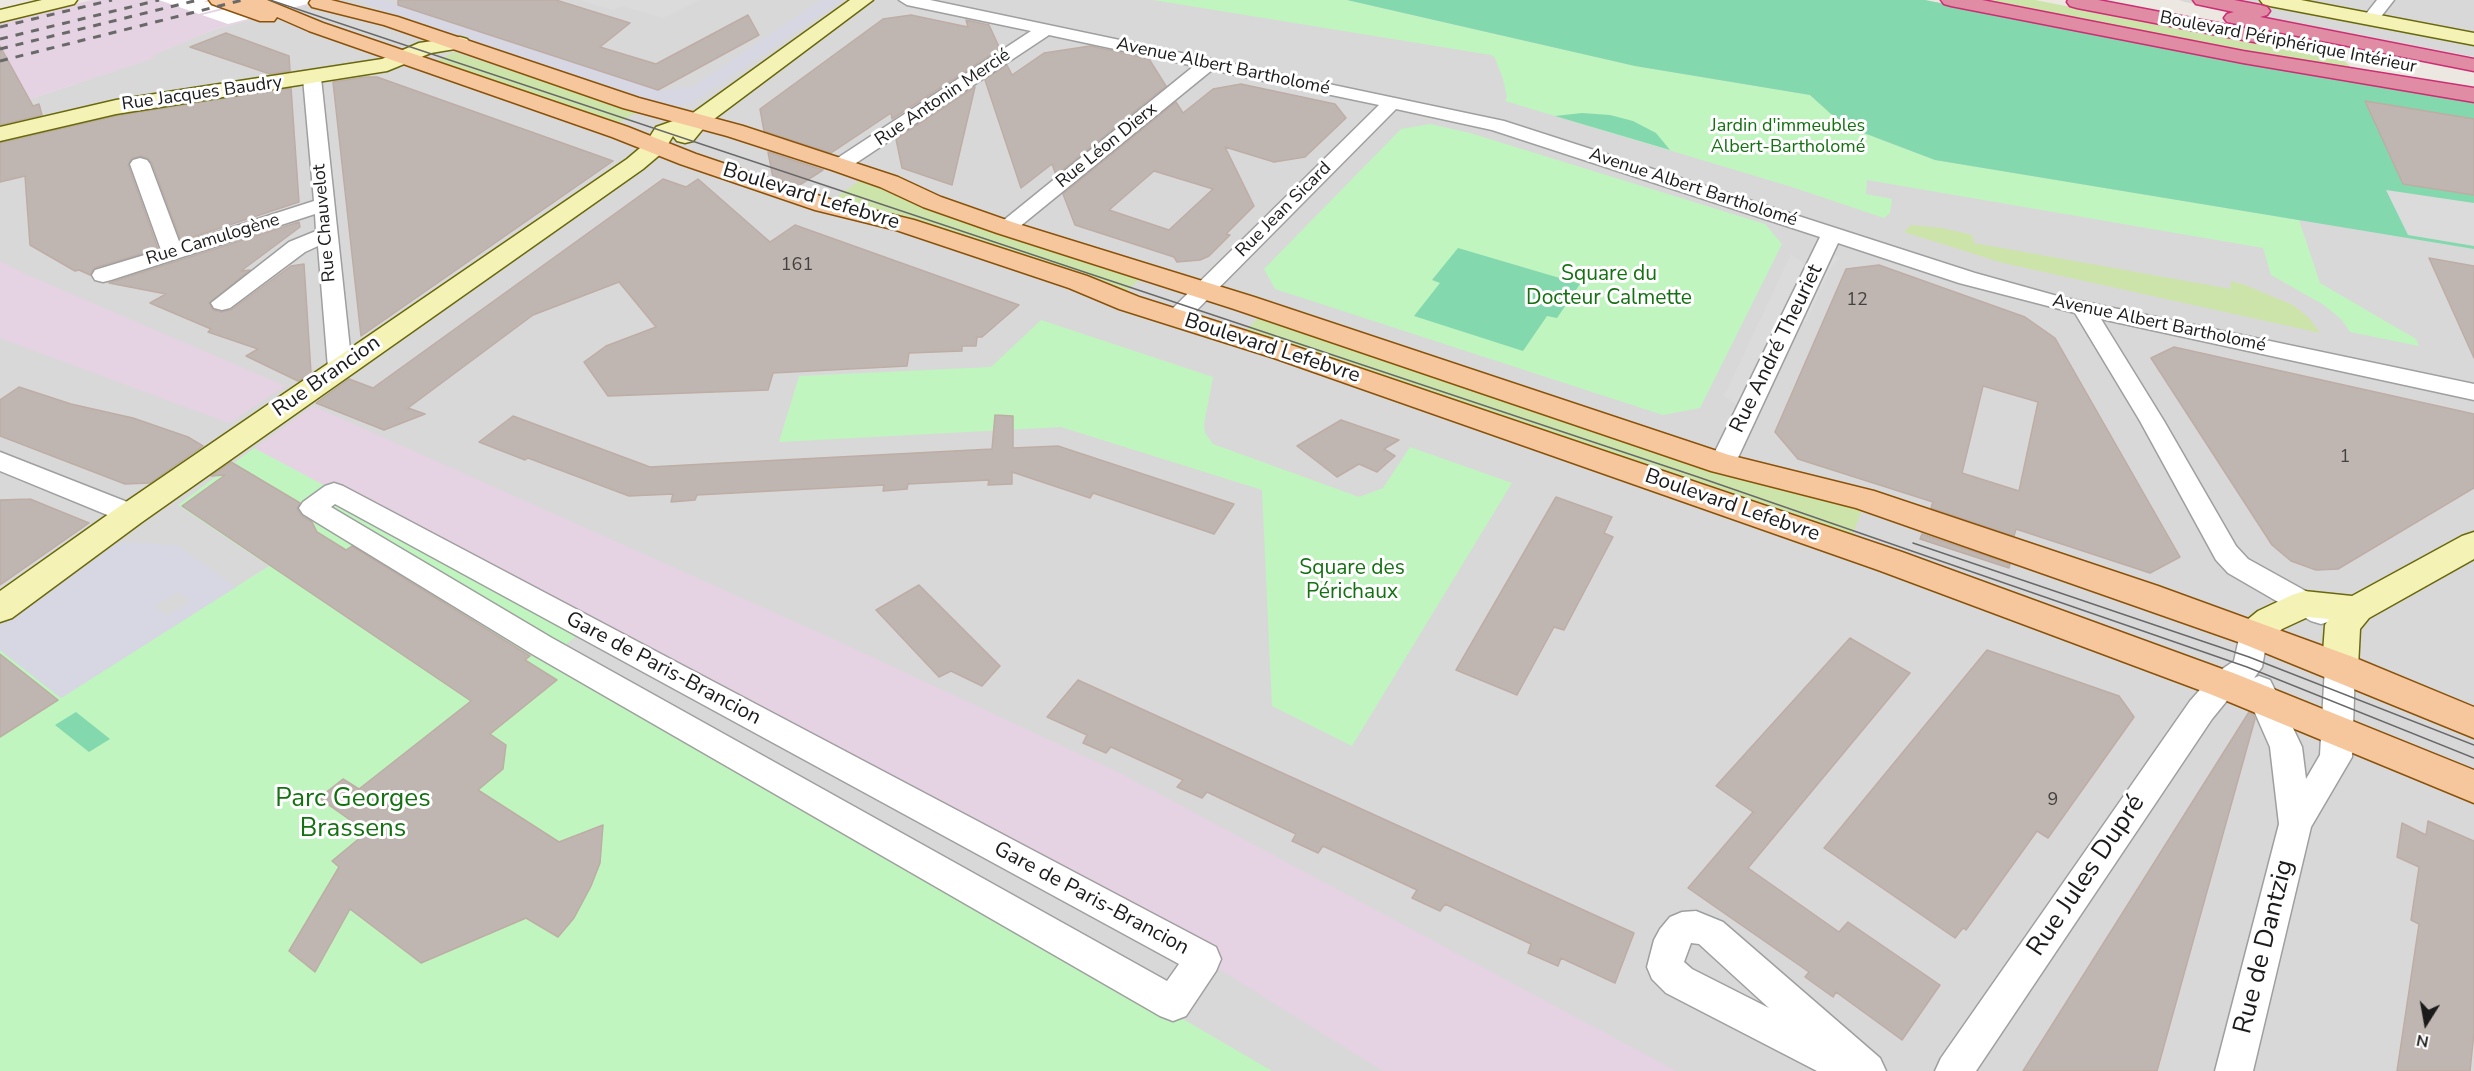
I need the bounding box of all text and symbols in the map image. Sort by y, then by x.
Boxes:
street label: Boulevard Périphérique Intérieur [2158,7,2418,79]
street label: Avenue Albert Bartholomé [1114,34,1332,100]
street label: Rue Antonin Mercié [871,45,1015,151]
street label: Rue Jacques Baudry [120,72,284,116]
street label: Rue Léon Dierx [1052,99,1162,193]
park label: Jardin d'immeubles Albert-Bartholomé [1711,116,1865,158]
street label: Avenue Albert Bartholomé [1586,144,1800,232]
street label: Boulevard Lefebvre [720,158,902,236]
street label: Rue Jean Sicard [1232,158,1336,262]
street label: Rue Chauvelot [309,163,341,283]
street label: Rue Camulogène [144,209,282,271]
house number: 161 [781,255,813,277]
street label: Rue André Theuriet [1725,261,1829,437]
park label: Square du Docteur Calmette [1526,262,1692,312]
house number: 12 [1846,290,1868,312]
street label: Avenue Albert Bartholomé [2050,291,2268,357]
street label: Boulevard Lefebvre [1181,309,1363,389]
street label: Rue Brancion [268,331,386,423]
house number: 1 [2340,447,2350,469]
street label: Boulevard Lefebvre [1641,464,1823,548]
park label: Square des Périchaux [1299,556,1405,606]
street label: Gare de Paris-Brancion [561,607,765,731]
park label: Parc Georges Brassens [275,784,431,846]
street label: Rue Jules Dupré [2021,789,2153,963]
house number: 9 [2048,790,2058,812]
street label: Gare de Paris-Brancion [989,837,1193,961]
street label: Rue de Dantzig [2228,857,2302,1037]
north arrow [2396,993,2456,1053]
text: N [2415,1029,2431,1053]

